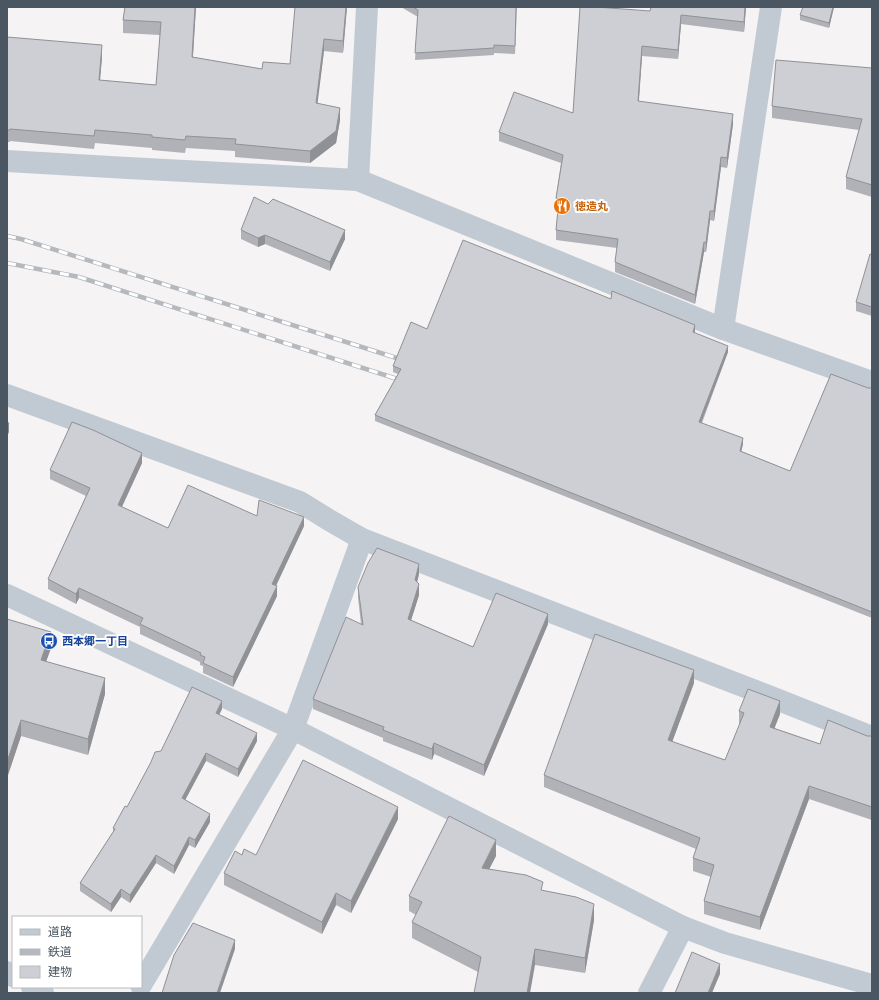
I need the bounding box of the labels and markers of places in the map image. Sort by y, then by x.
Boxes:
restaurant icon: 徳造丸 [552,196,572,216]
place label: 徳造丸 [575,199,608,213]
bus stop icon: 西本郷一丁目 [39,631,59,651]
place label: 西本郷一丁目 [62,634,128,648]

